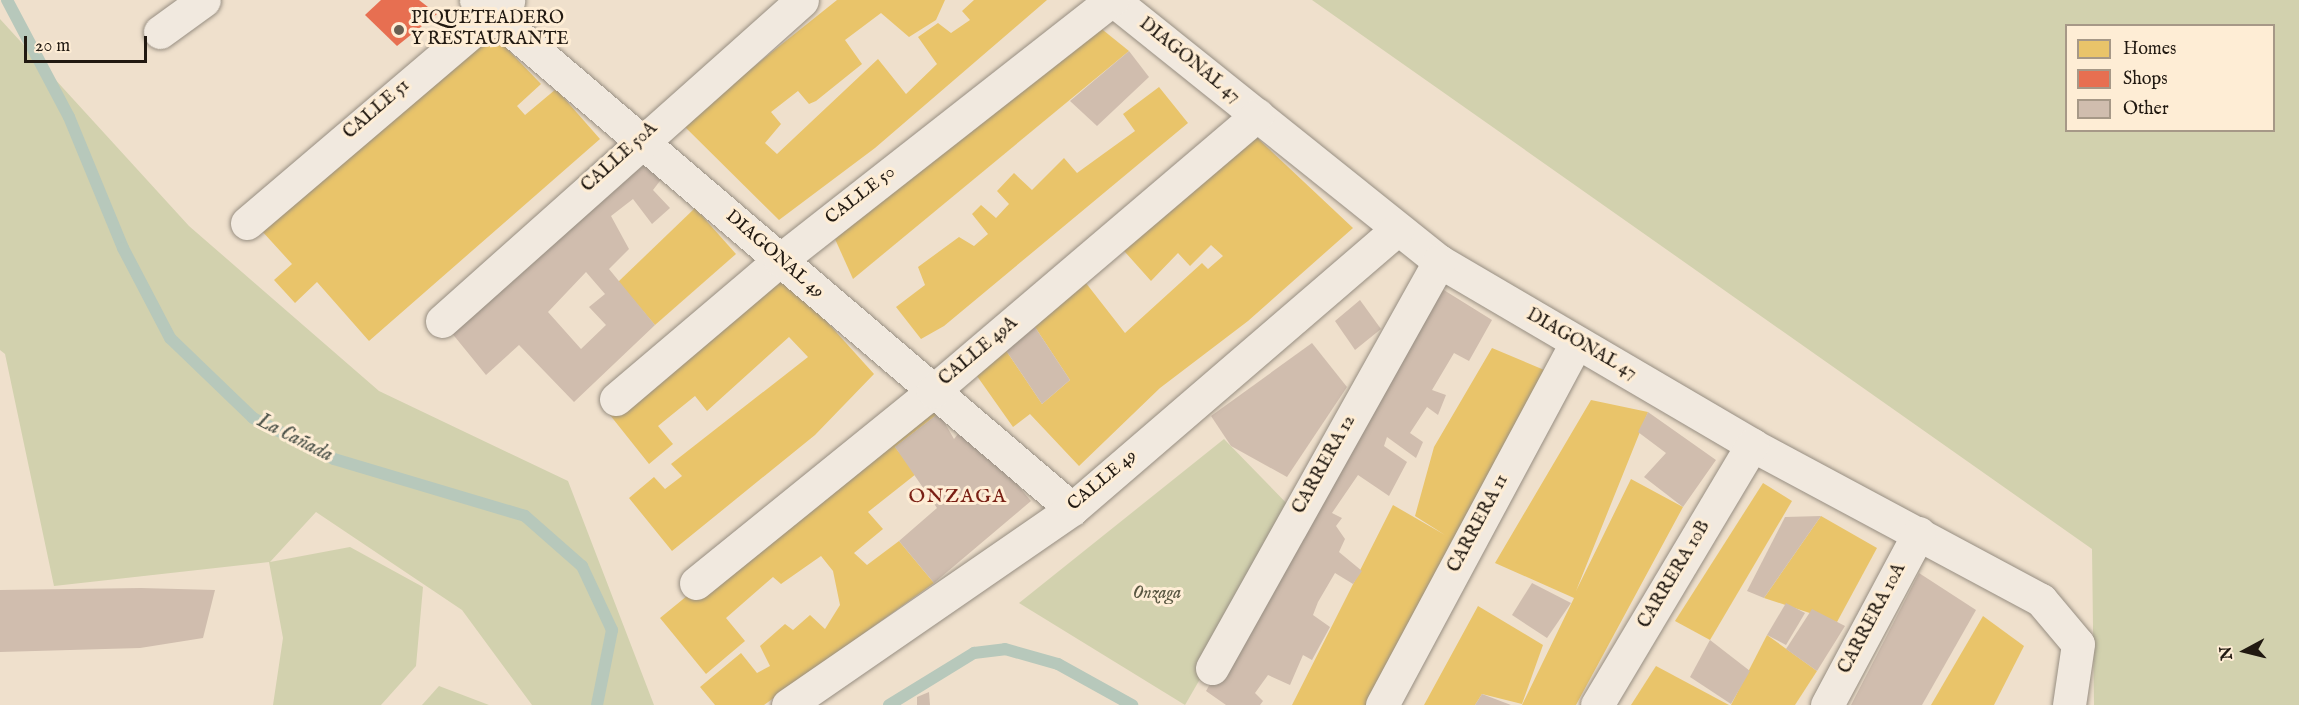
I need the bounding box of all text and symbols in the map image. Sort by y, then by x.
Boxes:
place label: PIQUETEADERO Y RESTAURANTE [411,9,569,52]
street label: DIAGONAL 47 [1134,14,1244,108]
marker: PIQUETEADERO Y RESTAURANTE [392,23,406,37]
scale bar [27,24,150,62]
legend [2065,24,2275,132]
text: 20 m [35,35,70,58]
text: Homes [2123,38,2176,61]
text: Shops [2123,68,2168,91]
street label: CALLE 51 [340,76,414,144]
text: Other [2123,98,2169,121]
street label: CALLE 50A [578,118,662,198]
street label: CALLE 50 [822,162,900,230]
street label: DIAGONAL 49 [720,206,828,304]
street label: DIAGONAL 47 [1522,305,1640,385]
street label: CALLE 49A [935,313,1023,391]
water label: La Cañada [253,409,337,467]
street label: CARRERA 12 [1289,412,1361,518]
street label: CALLE 49 [1064,446,1142,516]
street label: CARRERA 11 [1444,471,1514,577]
district label: ONZAGA [908,484,1008,508]
street label: CARRERA 10B [1634,517,1716,633]
street label: CARRERA 10A [1835,560,1911,678]
park label: Onzaga [1133,583,1181,605]
north arrow [2215,621,2275,681]
text: N [2216,645,2238,661]

